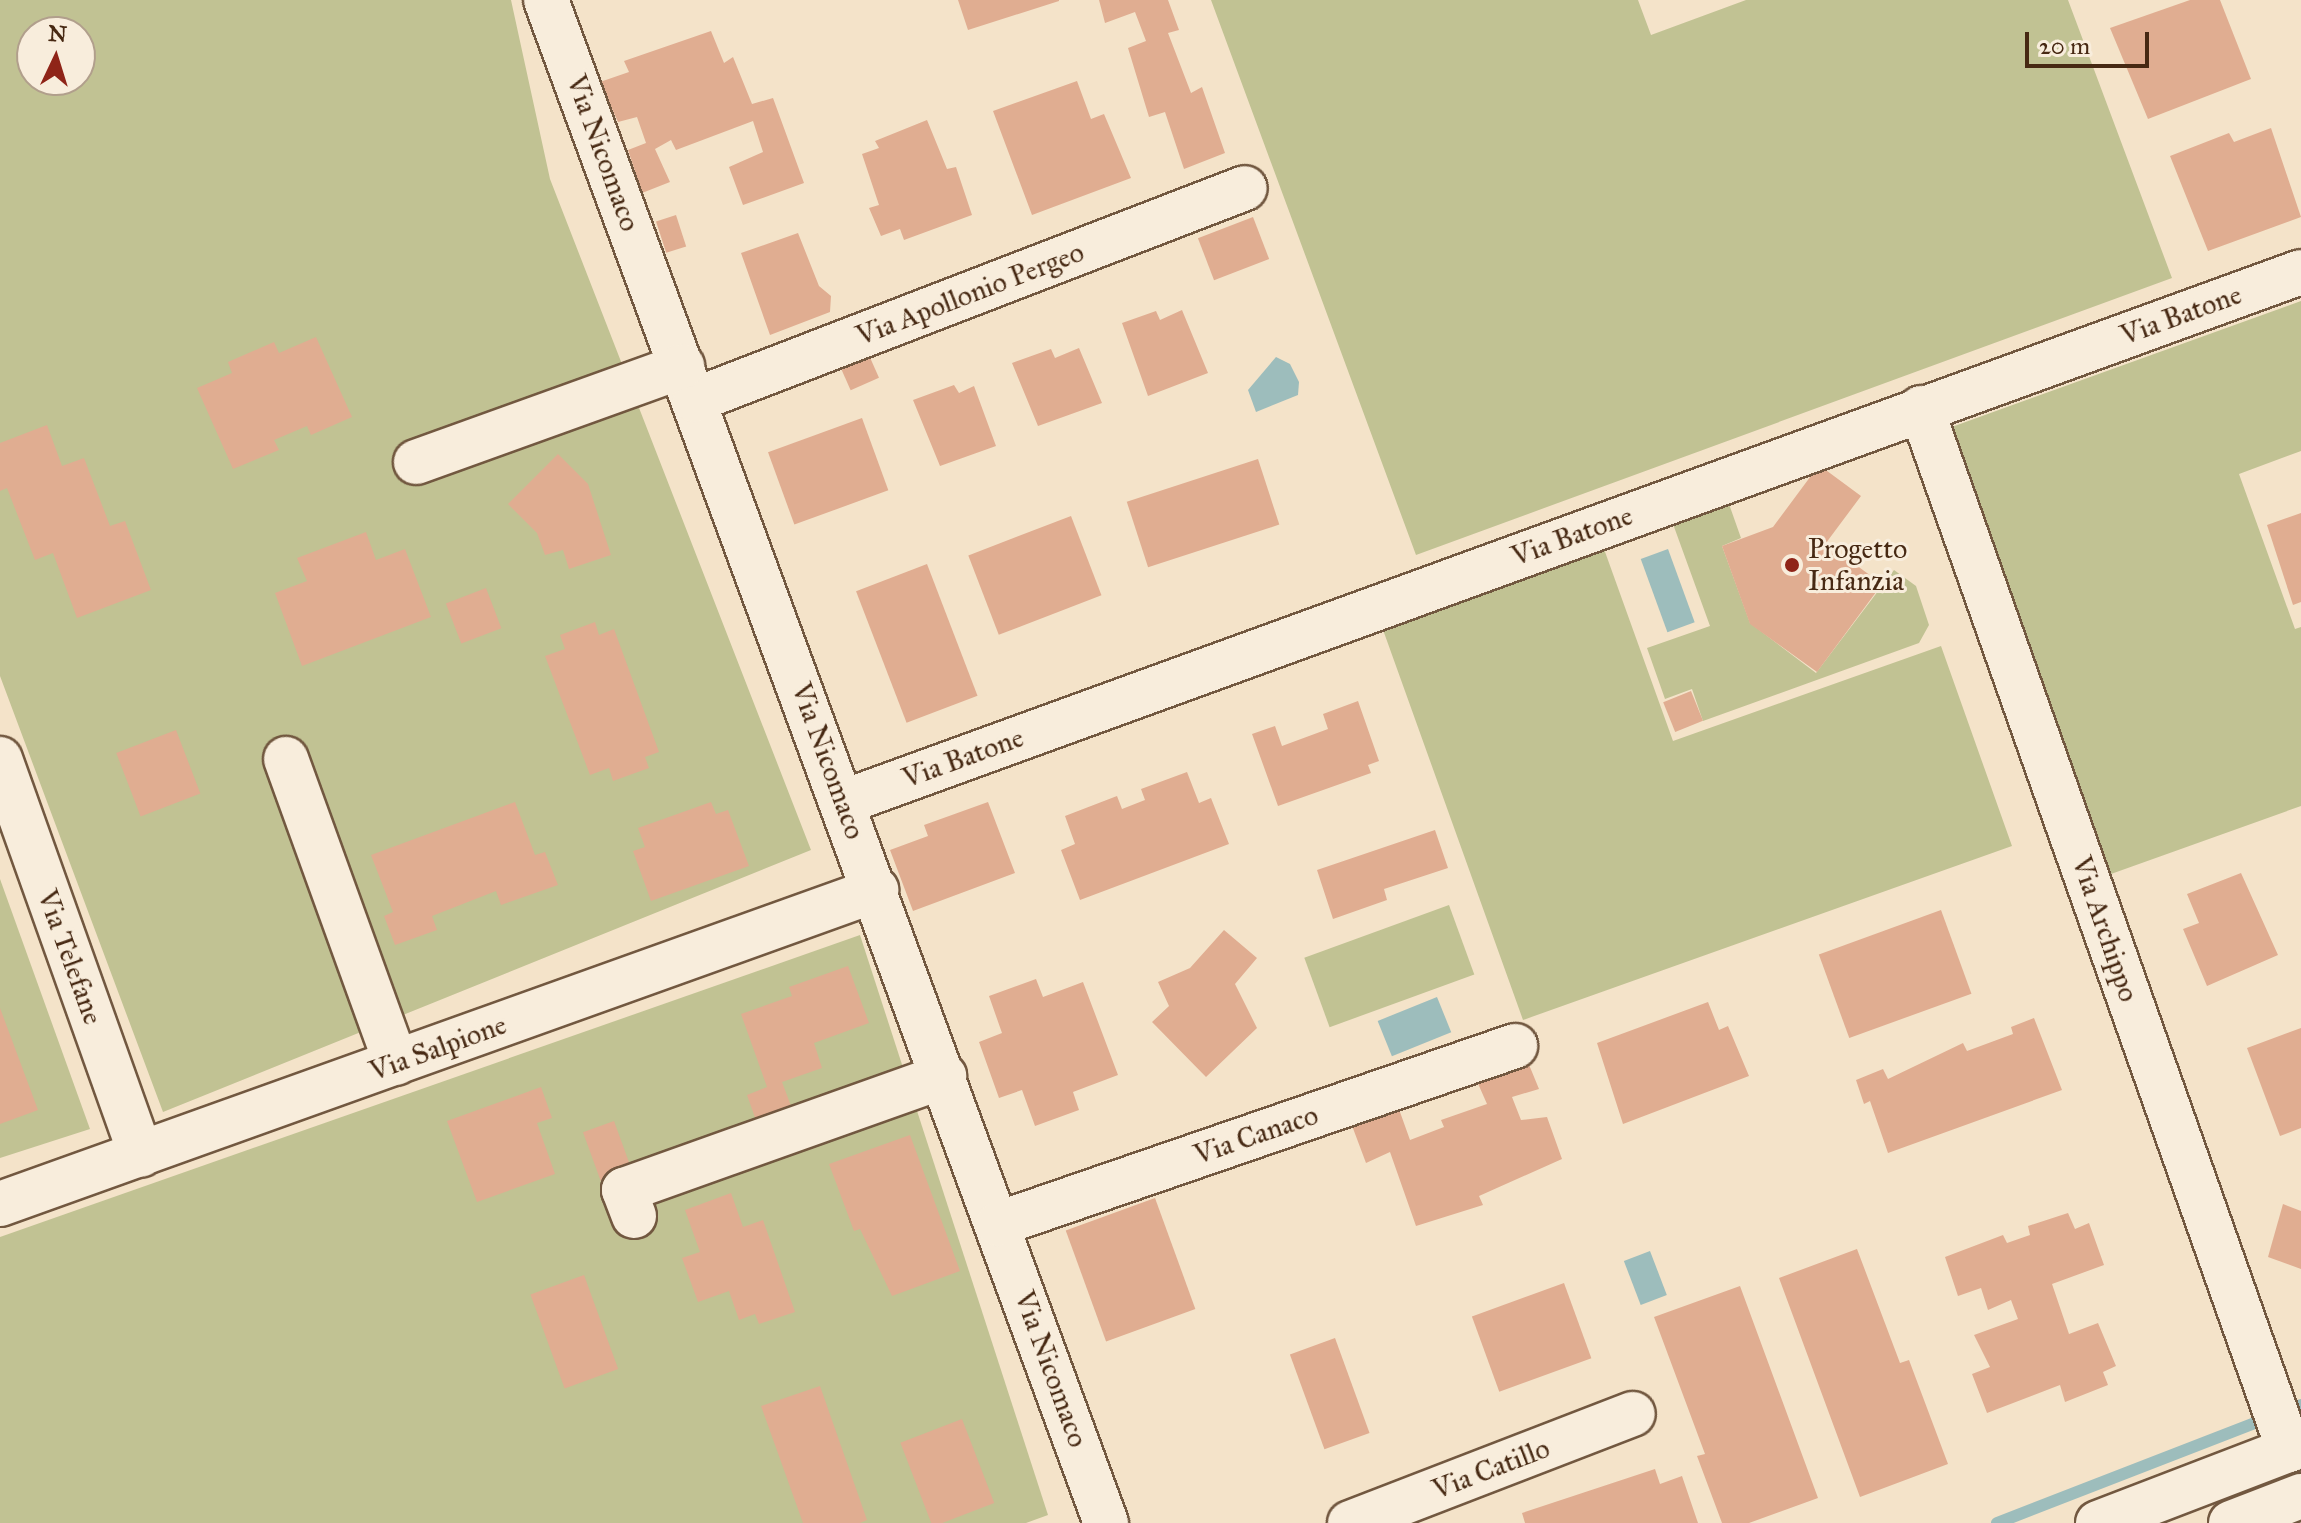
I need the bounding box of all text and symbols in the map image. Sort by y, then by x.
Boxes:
north arrow [16,16,96,96]
scale bar [2029,16,2153,66]
text: N [47,19,68,48]
text: 20 m [2039,31,2090,61]
street label: Via Nicomaco [559,70,647,236]
street label: Via Apollonio Pergeo [851,235,1089,353]
street label: Via Batone [2116,278,2246,352]
street label: Via Batone [1507,499,1637,573]
place label: Progetto Infanzia [1808,532,1907,598]
marker: Progetto Infanzia [1783,556,1801,574]
street label: Via Nicomaco [784,678,872,844]
street label: Via Batone [898,721,1028,795]
street label: Via Archippo [2064,852,2146,1006]
street label: Via Telefane [30,885,110,1029]
street label: Via Salpione [365,1008,511,1088]
street label: Via Canaco [1190,1098,1322,1172]
street label: Via Nicomaco [1007,1286,1095,1452]
street label: Via Catillo [1428,1431,1554,1507]

